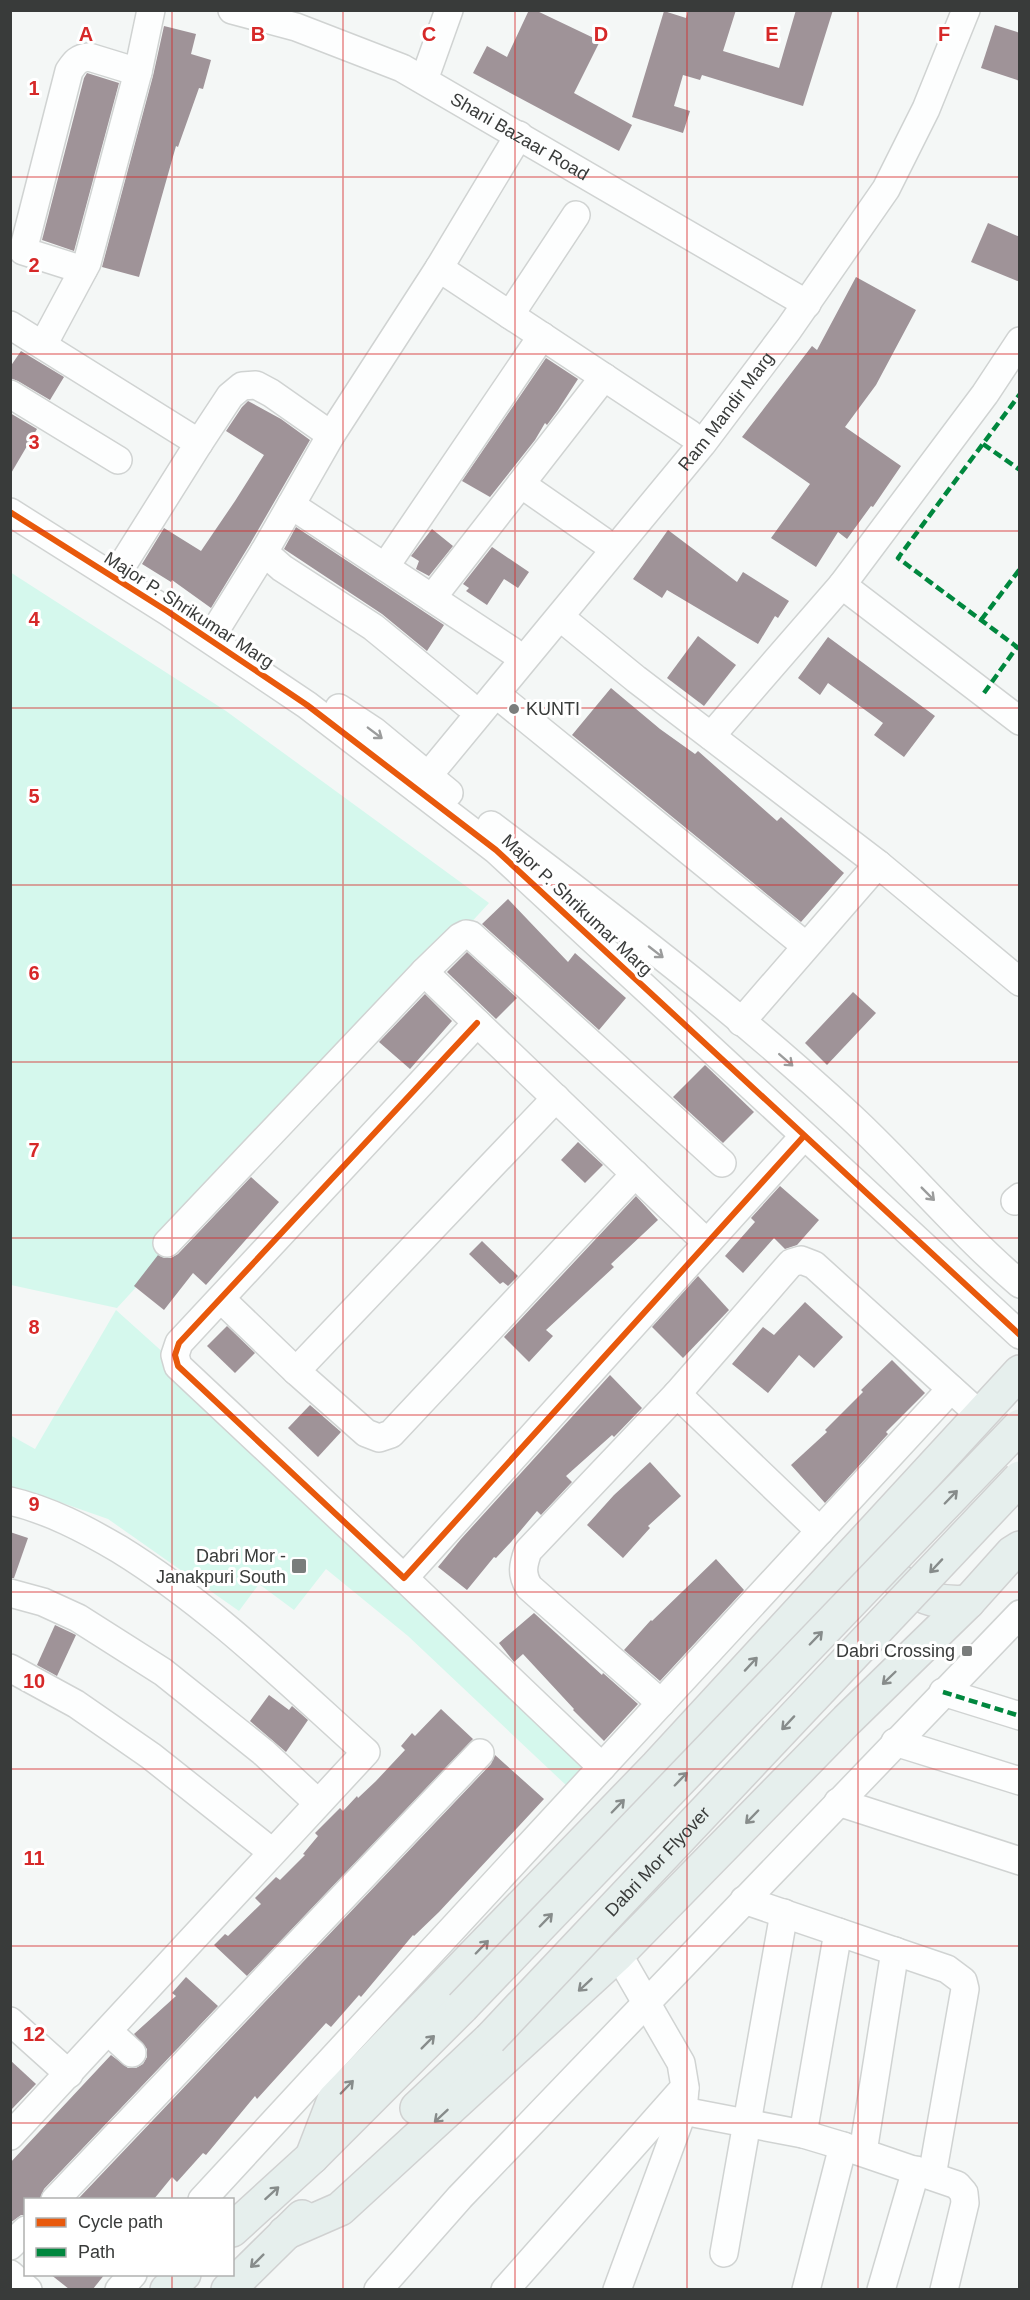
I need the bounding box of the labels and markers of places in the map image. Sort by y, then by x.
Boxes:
place label: KUNTI [526,699,580,719]
marker: KUNTI [507,702,521,716]
place label: Dabri Mor - Janakpuri South [156,1546,286,1587]
marker: Dabri Mor - Janakpuri South [290,1557,308,1575]
place label: Dabri Crossing [836,1641,955,1661]
marker: Dabri Crossing [960,1644,974,1658]

